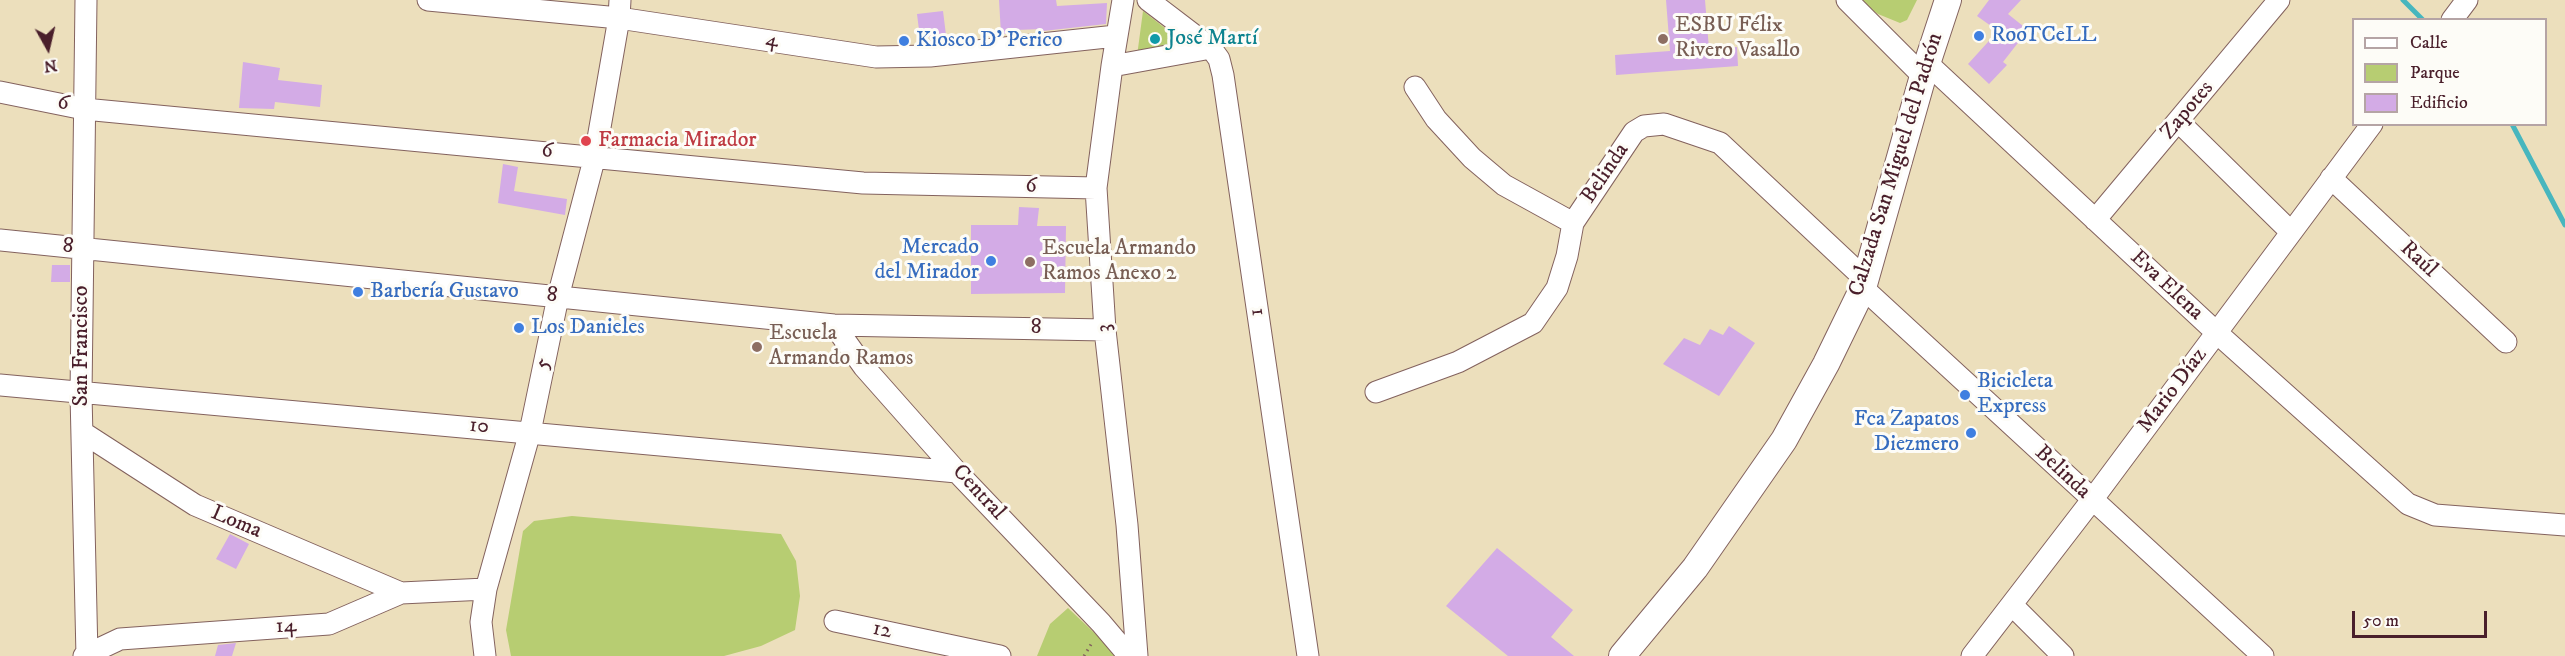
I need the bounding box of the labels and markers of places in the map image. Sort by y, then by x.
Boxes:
place label: ESBU Félix Rivero Vasallo [1675,13,1800,64]
place label: RooTCeLL [1991,23,2097,49]
place label: José Martí [1167,26,1258,52]
place label: Kiosco D' Perico [916,28,1062,54]
marker: RooTCeLL [1972,29,1986,43]
marker: José Martí [1148,32,1162,46]
marker: ESBU Félix Rivero Vasallo [1656,32,1670,46]
marker: Kiosco D' Perico [897,34,911,48]
place label: Farmacia Mirador [598,128,757,154]
marker: Farmacia Mirador [579,134,593,148]
place label: Mercado del Mirador [874,235,979,286]
place label: Escuela Armando Ramos Anexo 2 [1042,236,1196,288]
marker: Mercado del Mirador [984,254,998,268]
marker: Escuela Armando Ramos Anexo 2 [1023,255,1037,269]
place label: Barbería Gustavo [370,279,519,305]
marker: Barbería Gustavo [351,285,365,299]
place label: Los Danieles [531,315,645,341]
marker: Los Danieles [512,321,526,335]
place label: Escuela Armando Ramos [769,321,913,372]
marker: Escuela Armando Ramos [750,340,764,354]
place label: Bicicleta Express [1977,369,2053,420]
marker: Bicicleta Express [1958,388,1972,402]
place label: Fca Zapatos Diezmero [1854,407,1959,458]
marker: Fca Zapatos Diezmero [1964,426,1978,440]

